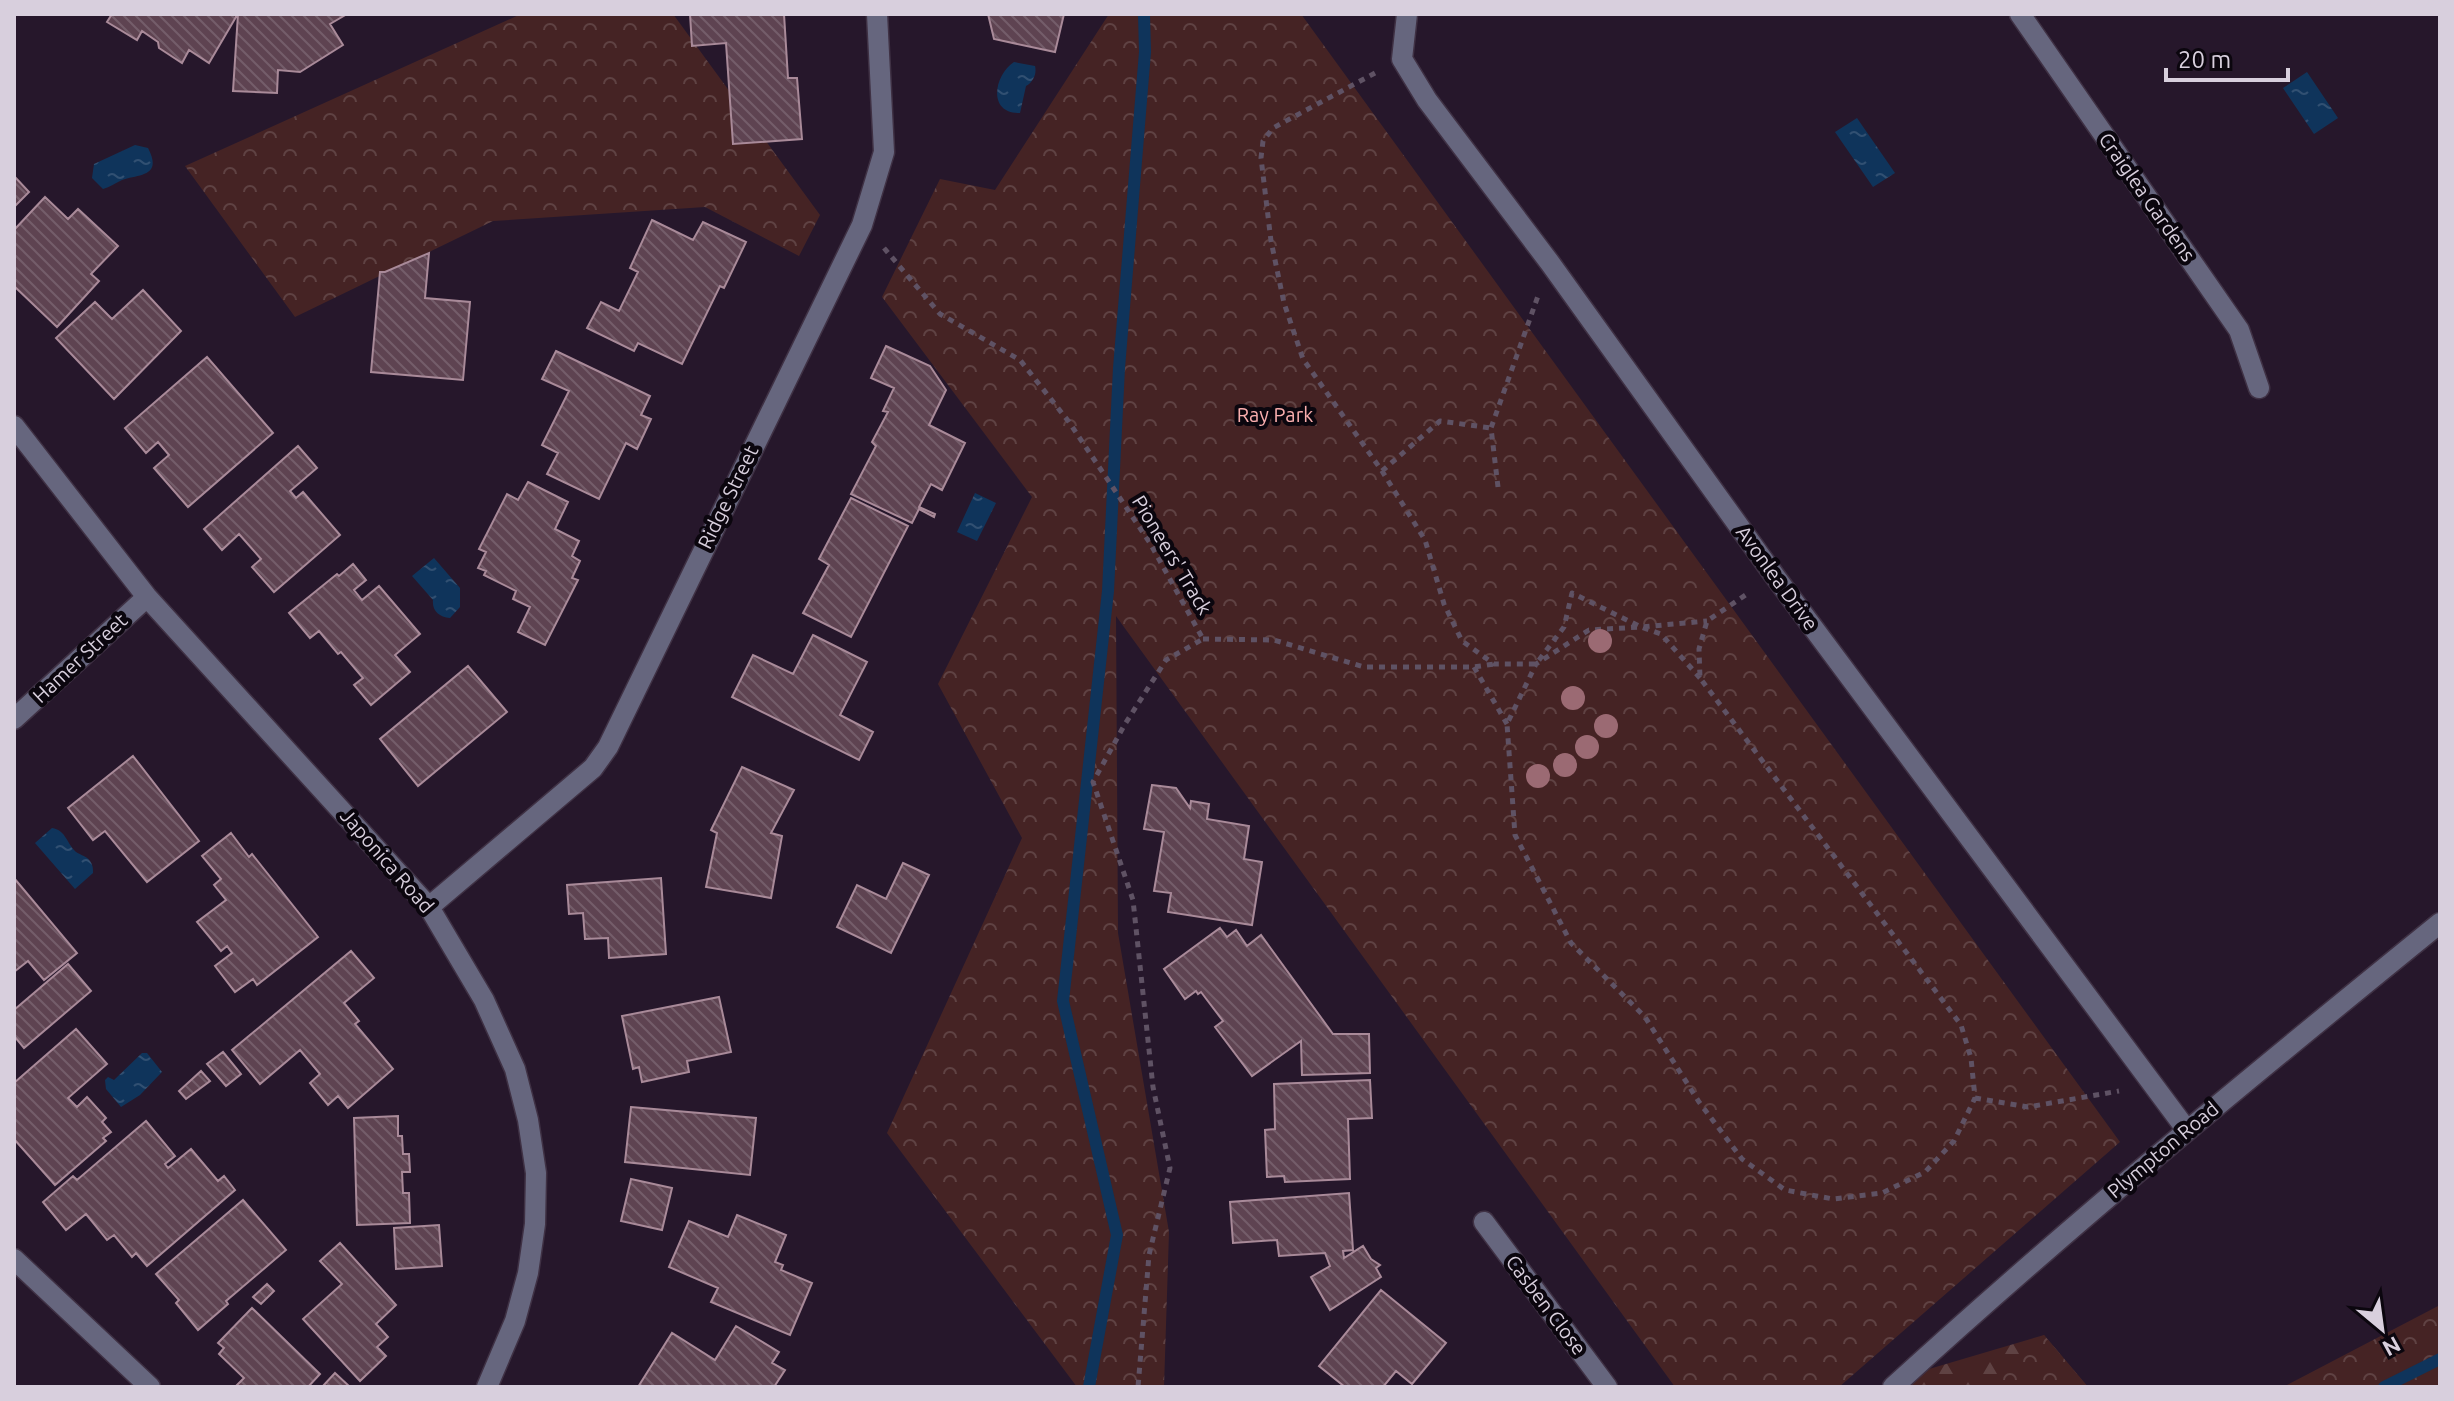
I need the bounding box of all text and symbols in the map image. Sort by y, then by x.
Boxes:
scale bar [2166,32,2288,82]
text: 20 m [2178,46,2231,73]
street label: Craiglea Gardens [2095,128,2200,265]
park label: Ray Park [1237,403,1313,426]
street label: Ridge Street [693,441,762,552]
street label: Pioneers' Track [1128,491,1217,619]
street label: Avonlea Drive [1732,521,1823,635]
street label: Hamer Street [28,608,132,707]
street label: Japonica Road [336,804,439,917]
street label: Plympton Road [2103,1097,2223,1203]
street label: Casben Close [1501,1250,1591,1359]
north arrow [2342,1289,2422,1369]
text: N [2379,1332,2405,1362]

